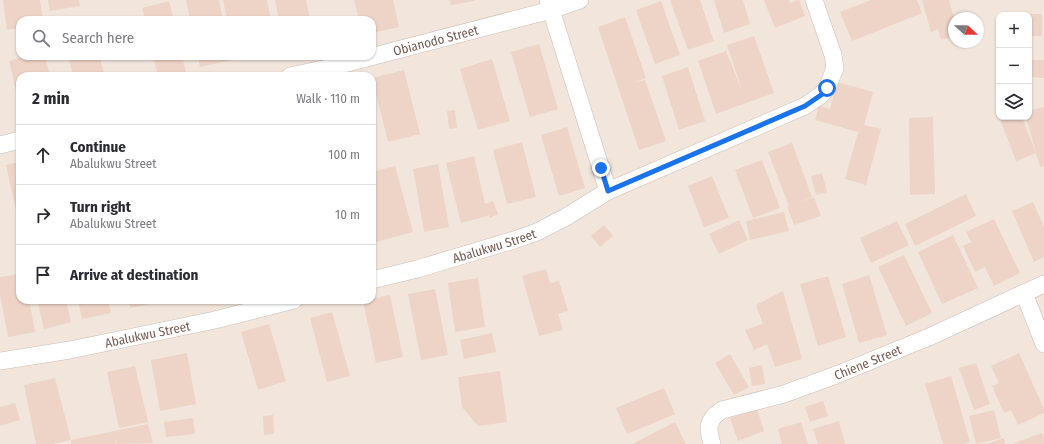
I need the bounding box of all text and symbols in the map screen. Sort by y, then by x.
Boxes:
north arrow [948,12,984,48]
map controls [996,12,1032,120]
button: + [996,12,1032,48]
search box [16,16,376,60]
street label: Obianodo Street [391,22,480,58]
icon: search [30,27,52,49]
text: Search here [62,29,134,47]
button: − [996,48,1032,84]
route start [818,79,836,97]
button: layers [996,84,1032,120]
text: 2 min [32,88,70,109]
text: Walk · 110 m [296,91,360,106]
text: Continue [70,138,126,156]
icon: ahead [32,144,54,166]
text: 100 m [328,147,360,162]
text: Abalukwu Street [70,156,157,171]
route end [592,159,610,177]
text: Turn right [70,198,131,216]
icon: right [32,204,54,226]
text: 10 m [335,207,360,222]
text: Abalukwu Street [70,216,157,231]
street label: Abalukwu Street [451,225,539,265]
icon: arrive [32,264,54,286]
text: Arrive at destination [70,266,198,284]
street label: Abalukwu Street [104,318,192,350]
street label: Chiene Street [832,341,904,383]

